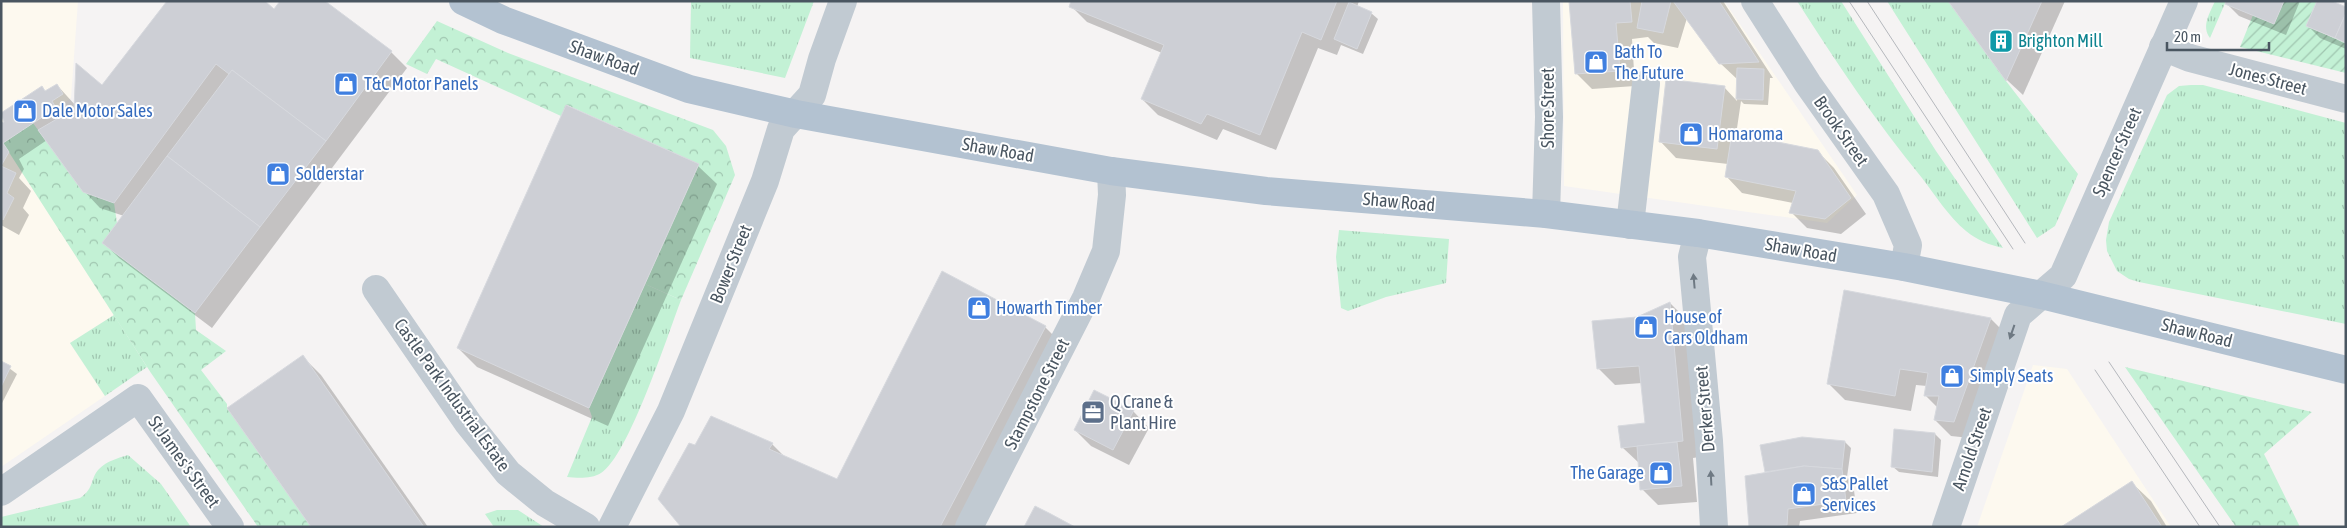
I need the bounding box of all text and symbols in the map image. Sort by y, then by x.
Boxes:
scale bar [2167,20,2270,52]
building icon: Brighton Mill [1988,28,2014,54]
text: 20 m [2174,28,2201,45]
place label: Brighton Mill [2018,30,2103,51]
street label: Shaw Road [567,35,642,80]
place label: Bath To The Future [1614,41,1684,83]
shop icon: Bath To The Future [1583,49,1609,75]
street label: Jones Street [2227,58,2309,99]
street label: Shore Street [1537,68,1558,148]
shop icon: T&C Motor Panels [333,71,359,97]
place label: T&C Motor Panels [364,73,478,94]
street label: Brook Street [1810,92,1873,170]
shop icon: Dale Motor Sales [12,98,38,124]
place label: Dale Motor Sales [42,100,152,121]
street label: Spencer Street [2088,104,2145,200]
shop icon: Homaroma [1678,121,1704,147]
place label: Homaroma [1708,123,1783,144]
street label: Shaw Road [961,133,1035,166]
shop icon: Solderstar [265,161,291,187]
place label: Solderstar [296,163,365,184]
street label: Shaw Road [1362,188,1436,215]
street label: Bower Street [705,221,756,306]
street label: Shaw Road [1764,233,1838,266]
one-way arrow [1690,273,1698,289]
shop icon: Howarth Timber [966,295,992,321]
place label: Howarth Timber [996,297,1103,318]
place label: House of Cars Oldham [1664,306,1748,348]
street label: Castle Park Industrial Estate [390,314,515,475]
shop icon: House of Cars Oldham [1633,314,1659,340]
street label: Shaw Road [2160,314,2235,351]
one-way arrow [2008,325,2016,340]
street label: Stampstone Street [1000,335,1073,453]
shop icon: Simply Seats [1939,363,1965,389]
street label: Derker Street [1690,365,1719,453]
place label: Simply Seats [1970,365,2053,386]
place label: Q Crane & Plant Hire [1110,391,1176,433]
office icon: Q Crane & Plant Hire [1080,399,1106,425]
street label: Arnold Street [1948,405,1996,493]
street label: St James's Street [144,412,225,512]
shop icon: The Garage [1648,460,1674,486]
place label: The Garage [1570,462,1644,483]
one-way arrow [1706,470,1714,486]
place label: S&S Pallet Services [1822,473,1889,515]
shop icon: S&S Pallet Services [1791,481,1817,507]

